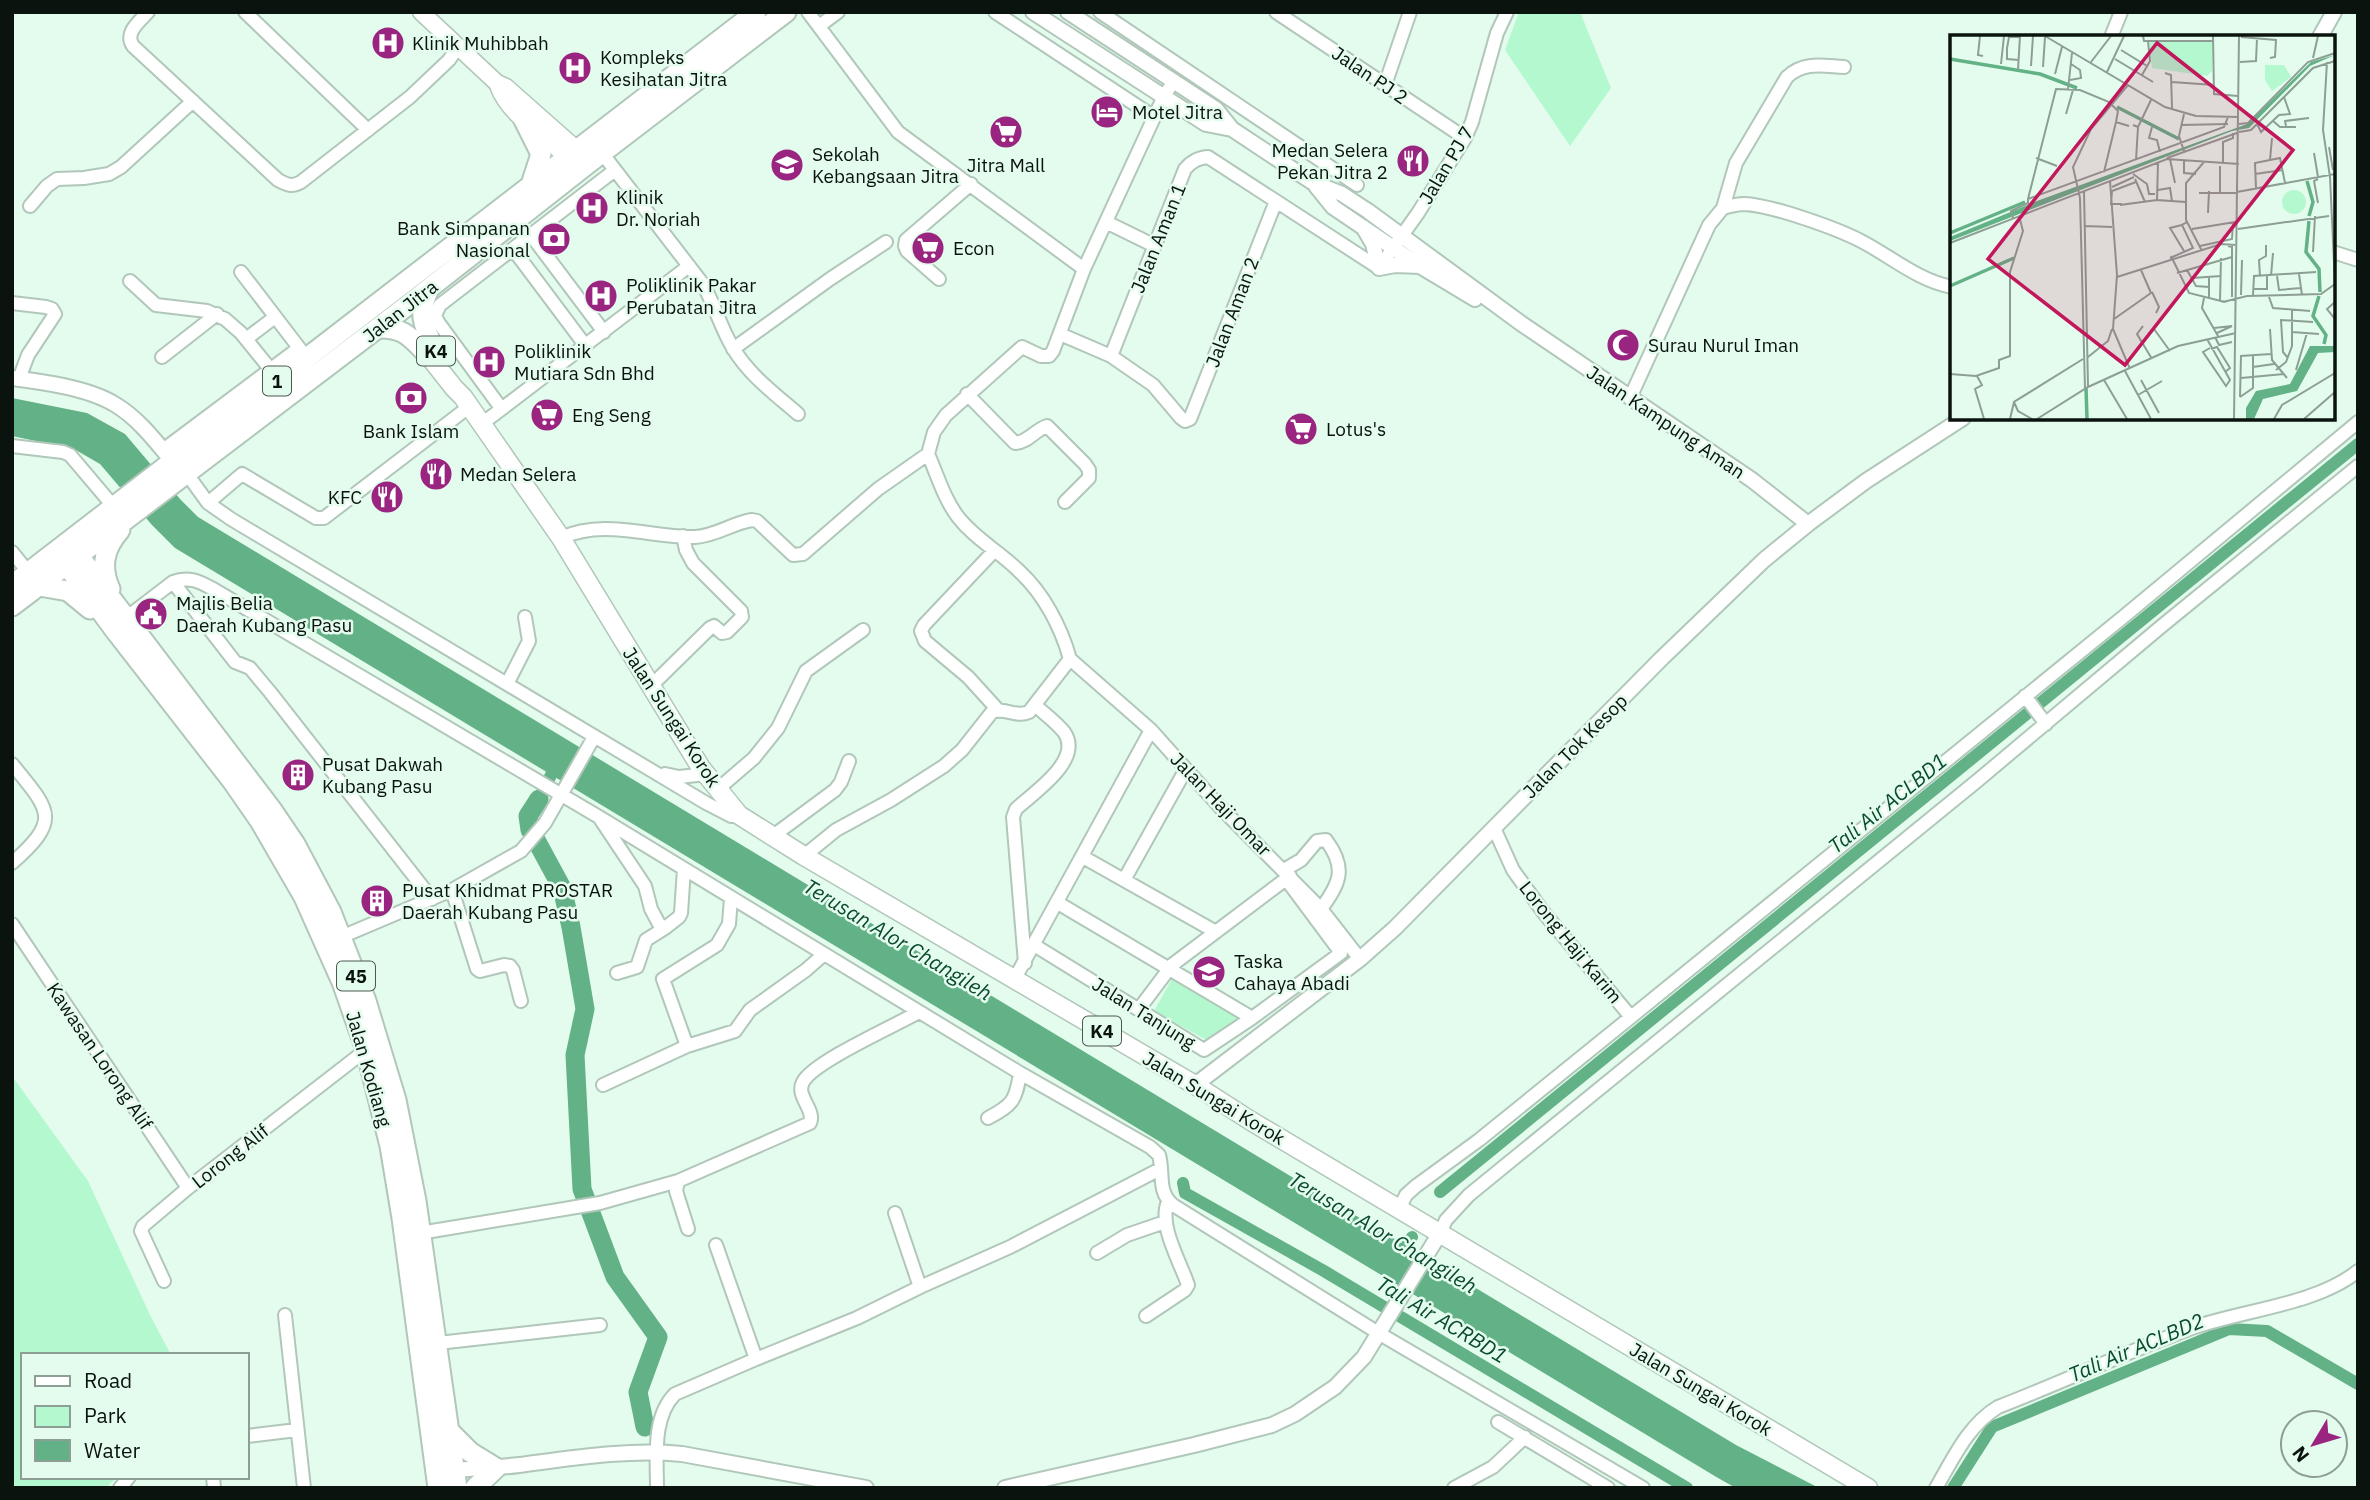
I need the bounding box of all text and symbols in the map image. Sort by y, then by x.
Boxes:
hospital icon: Klinik Muhibbah [369,24,407,62]
place label: Klinik Muhibbah [412,31,549,55]
inset map [1950,35,2335,420]
street label: Jalan PJ 2 [1327,41,1413,109]
place label: Kompleks Kesihatan Jitra [600,45,727,91]
hospital icon: Kompleks Kesihatan Jitra [556,49,594,87]
hotel icon: Motel Jitra [1088,93,1126,131]
place label: Motel Jitra [1132,100,1223,124]
supermarket icon: Jitra Mall [987,113,1025,151]
street label: Jalan PJ 7 [1413,122,1479,208]
place label: Medan Selera Pekan Jitra 2 [1272,138,1388,184]
place label: Sekolah Kebangsaan Jitra [812,142,959,188]
restaurant icon: Medan Selera Pekan Jitra 2 [1394,142,1432,180]
school or university icon: Sekolah Kebangsaan Jitra [768,146,806,184]
place label: Jitra Mall [967,153,1045,177]
street label: Jalan Aman 1 [1125,180,1191,296]
place label: Klinik Dr. Noriah [616,185,701,231]
hospital icon: Klinik Dr. Noriah [573,189,611,227]
place label: Bank Simpanan Nasional [397,216,530,262]
bank icon: Bank Simpanan Nasional [535,220,573,258]
supermarket icon: Econ [909,229,947,267]
place label: Econ [953,236,995,260]
street label: Jalan Aman 2 [1200,254,1264,370]
place label: Poliklinik Pakar Perubatan Jitra [626,273,757,319]
street label: Jalan Jitra [358,274,442,348]
hospital icon: Poliklinik Pakar Perubatan Jitra [582,277,620,315]
mosque icon: Surau Nurul Iman [1604,326,1642,364]
place label: Surau Nurul Iman [1648,333,1799,357]
road number: K4 [417,337,455,366]
place label: Poliklinik Mutiara Sdn Bhd [514,339,655,385]
hospital icon: Poliklinik Mutiara Sdn Bhd [470,343,508,381]
street label: Jalan Kampung Aman [1582,360,1750,484]
road number: 1 [263,366,291,396]
bank icon: Bank Islam [392,379,430,417]
supermarket icon: Eng Seng [528,396,566,434]
place label: Eng Seng [572,403,651,427]
supermarket icon: Lotus's [1282,410,1320,448]
place label: Lotus's [1326,417,1386,441]
place label: Bank Islam [363,419,459,443]
restaurant icon: Medan Selera [417,455,455,493]
place label: Medan Selera [460,462,576,486]
restaurant icon: KFC [368,478,406,516]
place label: KFC [328,485,362,509]
place label: Majlis Belia Daerah Kubang Pasu [176,591,352,637]
public building icon: Majlis Belia Daerah Kubang Pasu [132,595,170,633]
street label: Jalan Sungai Korok [618,642,726,792]
street label: Jalan Tok Kesop [1518,689,1632,803]
water label: Tali Air ACLBD1 [1822,746,1952,860]
street label: Jalan Haji Omar [1165,747,1277,861]
place label: Pusat Dakwah Kubang Pasu [322,752,443,798]
building icon: Pusat Dakwah Kubang Pasu [279,756,317,794]
water label: Terusan Alor Changileh [799,872,997,1006]
street label: Lorong Haji Karim [1514,876,1628,1008]
place label: Pusat Khidmat PROSTAR Daerah Kubang Pasu [402,878,613,924]
building icon: Pusat Khidmat PROSTAR Daerah Kubang Pasu [358,882,396,920]
place label: Taska Cahaya Abadi [1234,949,1350,995]
school or university icon: Taska Cahaya Abadi [1190,953,1228,991]
road number: 45 [337,961,375,990]
street label: Jalan Tanjung [1088,972,1200,1054]
street label: Kawasan Lorong Alif [42,978,158,1134]
street label: Jalan Kodiang [341,1008,397,1130]
road number: K4 [1083,1016,1121,1046]
street label: Jalan Sungai Korok [1138,1046,1290,1150]
street label: Lorong Alif [187,1119,273,1193]
water label: Terusan Alor Changileh [1284,1165,1482,1299]
water label: Tali Air ACRBD1 [1371,1269,1513,1369]
water label: Tali Air ACLBD2 [2064,1306,2208,1388]
street label: Jalan Sungai Korok [1625,1337,1777,1441]
legend [21,1353,248,1479]
text: Road [84,1366,132,1394]
text: Park [84,1401,127,1429]
north arrow [2279,1409,2349,1479]
text: Water [84,1436,141,1464]
text: N [2287,1442,2314,1467]

